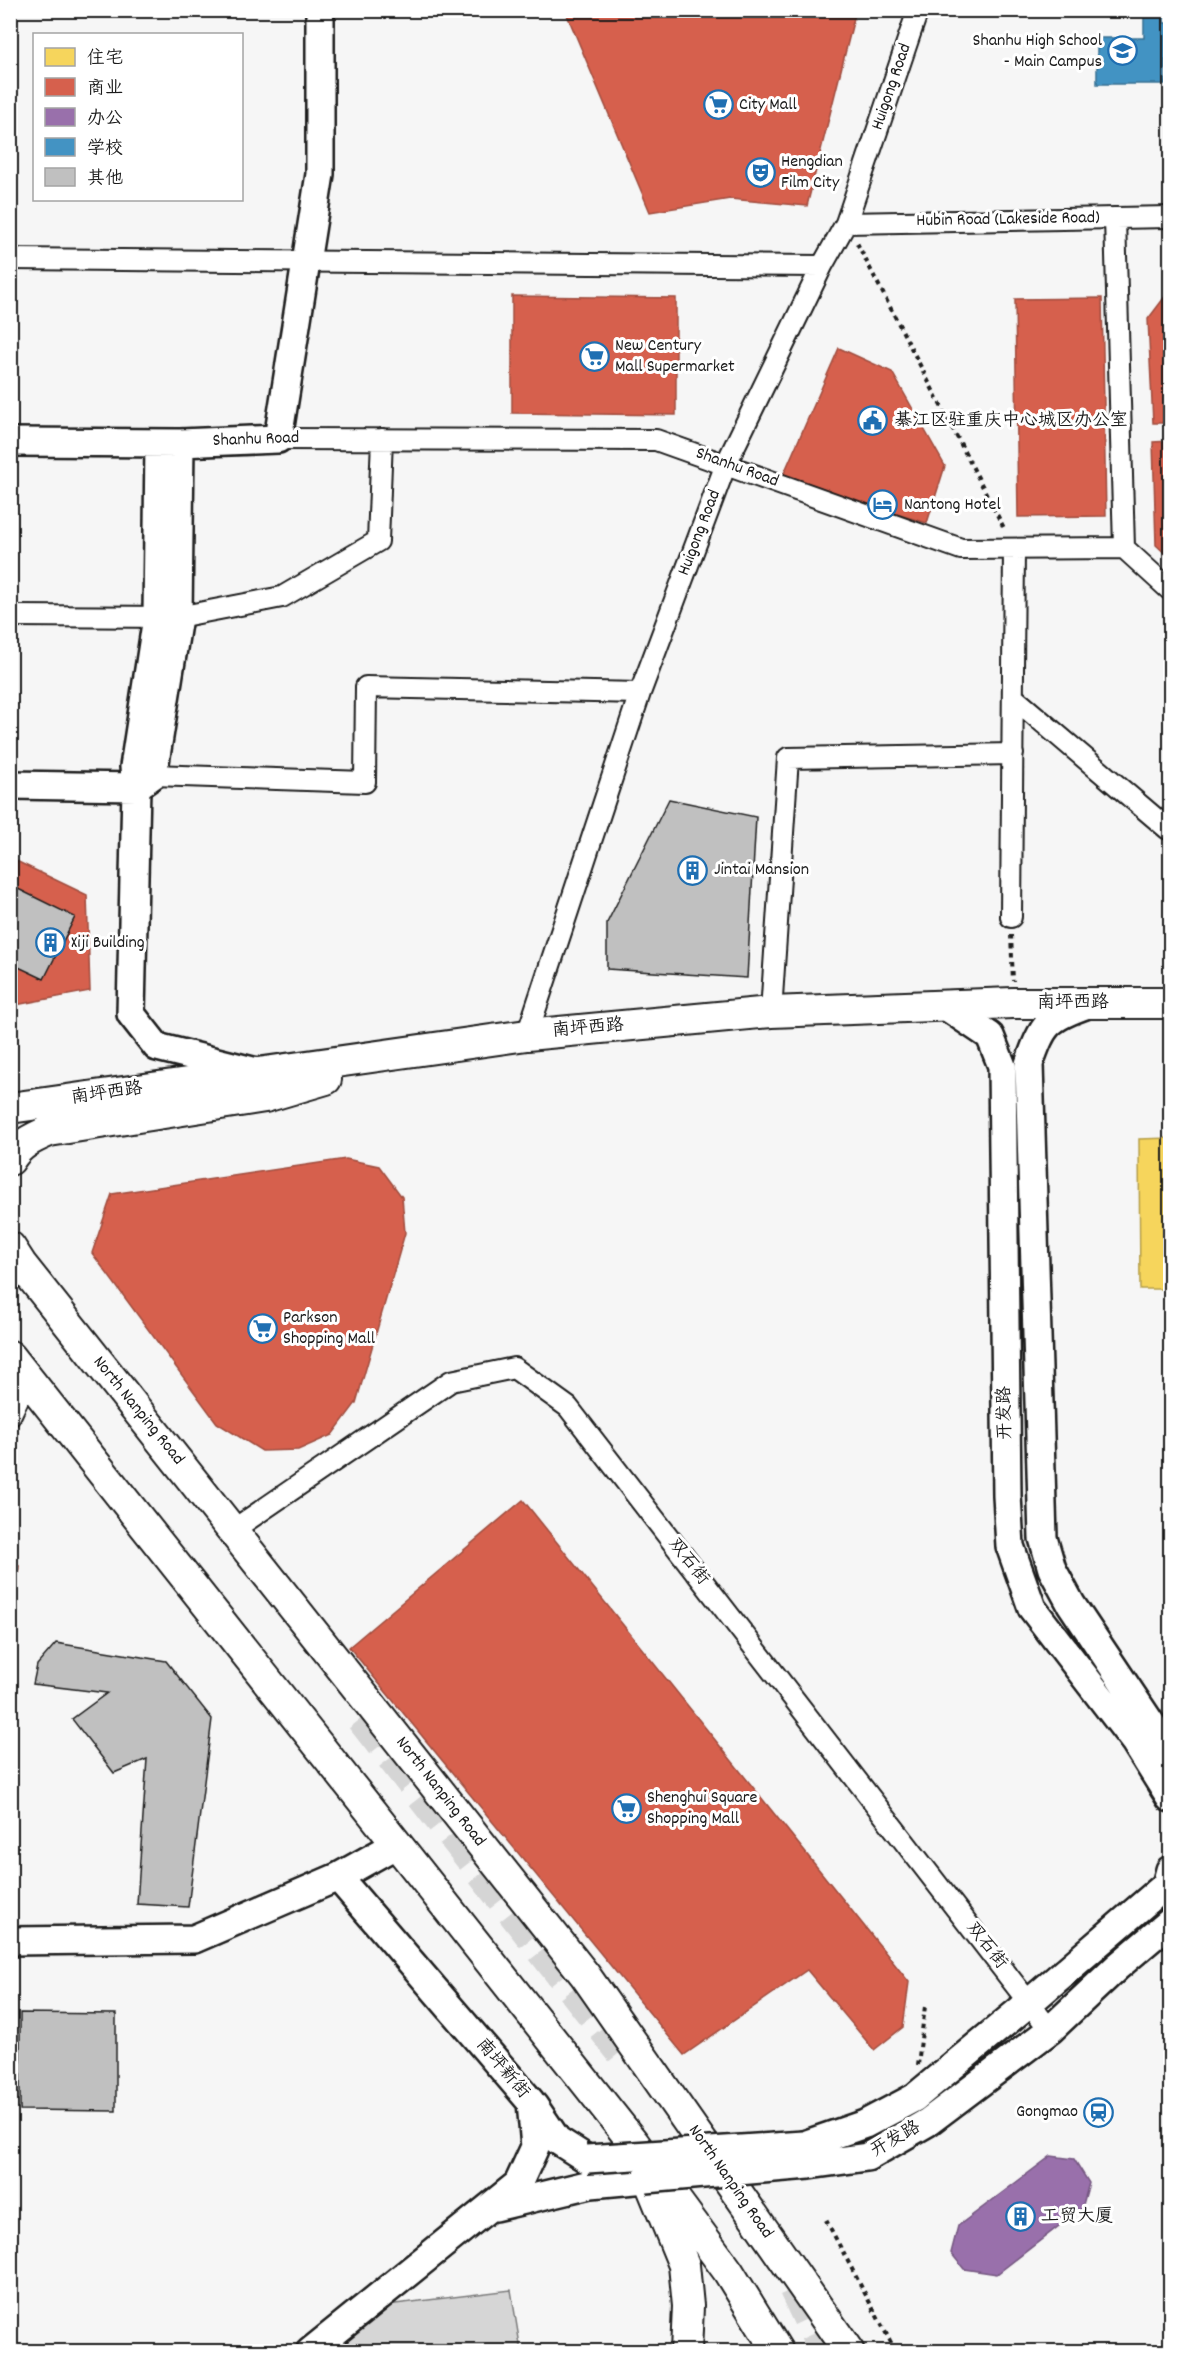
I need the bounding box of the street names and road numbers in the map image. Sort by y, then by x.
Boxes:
street label: Huigong Road [866,40,918,134]
street label: Hubin Road (Lakeside Road) [916,206,1100,234]
street label: Shanhu Road [212,426,300,454]
street label: Shanhu Road [692,441,782,495]
street label: Huigong Road [672,486,728,580]
street label: 南坪西路 [1037,991,1109,1016]
street label: 南坪西路 [551,1013,625,1045]
street label: 南坪西路 [70,1077,144,1111]
street label: North Nanping Road [86,1351,190,1471]
street label: 开发路 [993,1386,1019,1440]
street label: 双石街 [662,1533,714,1591]
street label: North Nanping Road [389,1732,491,1852]
street label: 双石街 [960,1917,1012,1975]
street label: 南坪新街 [469,2033,535,2105]
street label: 开发路 [866,2116,926,2164]
street label: North Nanping Road [681,2120,779,2244]

